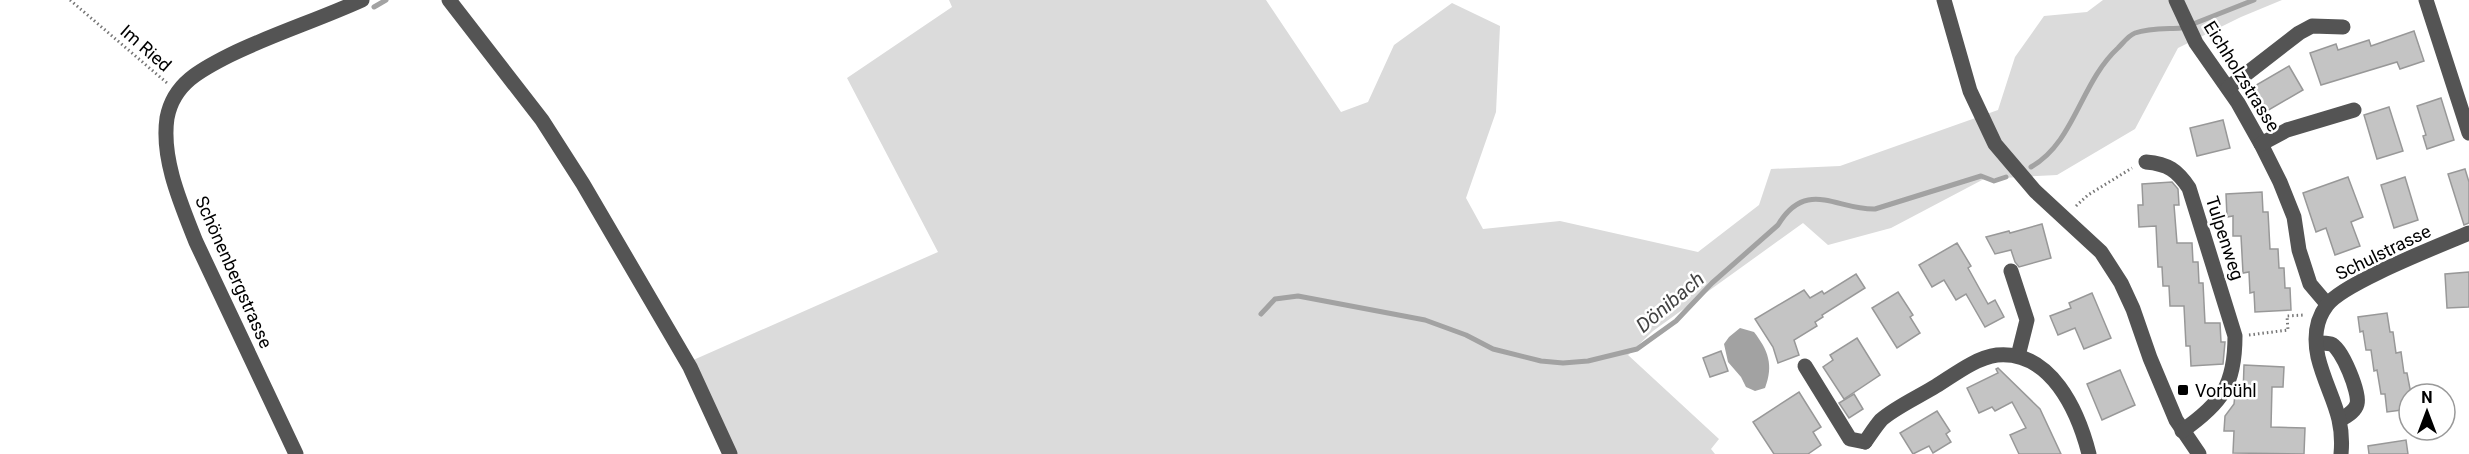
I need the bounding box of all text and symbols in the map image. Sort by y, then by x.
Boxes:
street label: Eichholzstrasse [2200,17,2284,135]
street label: Im Ried [116,20,176,76]
street label: Schönenbergstrasse [191,193,277,351]
street label: Tulpenweg [2202,193,2248,283]
street label: Schulstrasse [2332,220,2434,284]
water label: Dönibach [1631,267,1709,337]
place label: Vorbühl [2195,380,2257,401]
north arrow [2397,382,2457,442]
marker: Vorbühl [2176,383,2190,397]
text: N [2421,388,2433,407]

